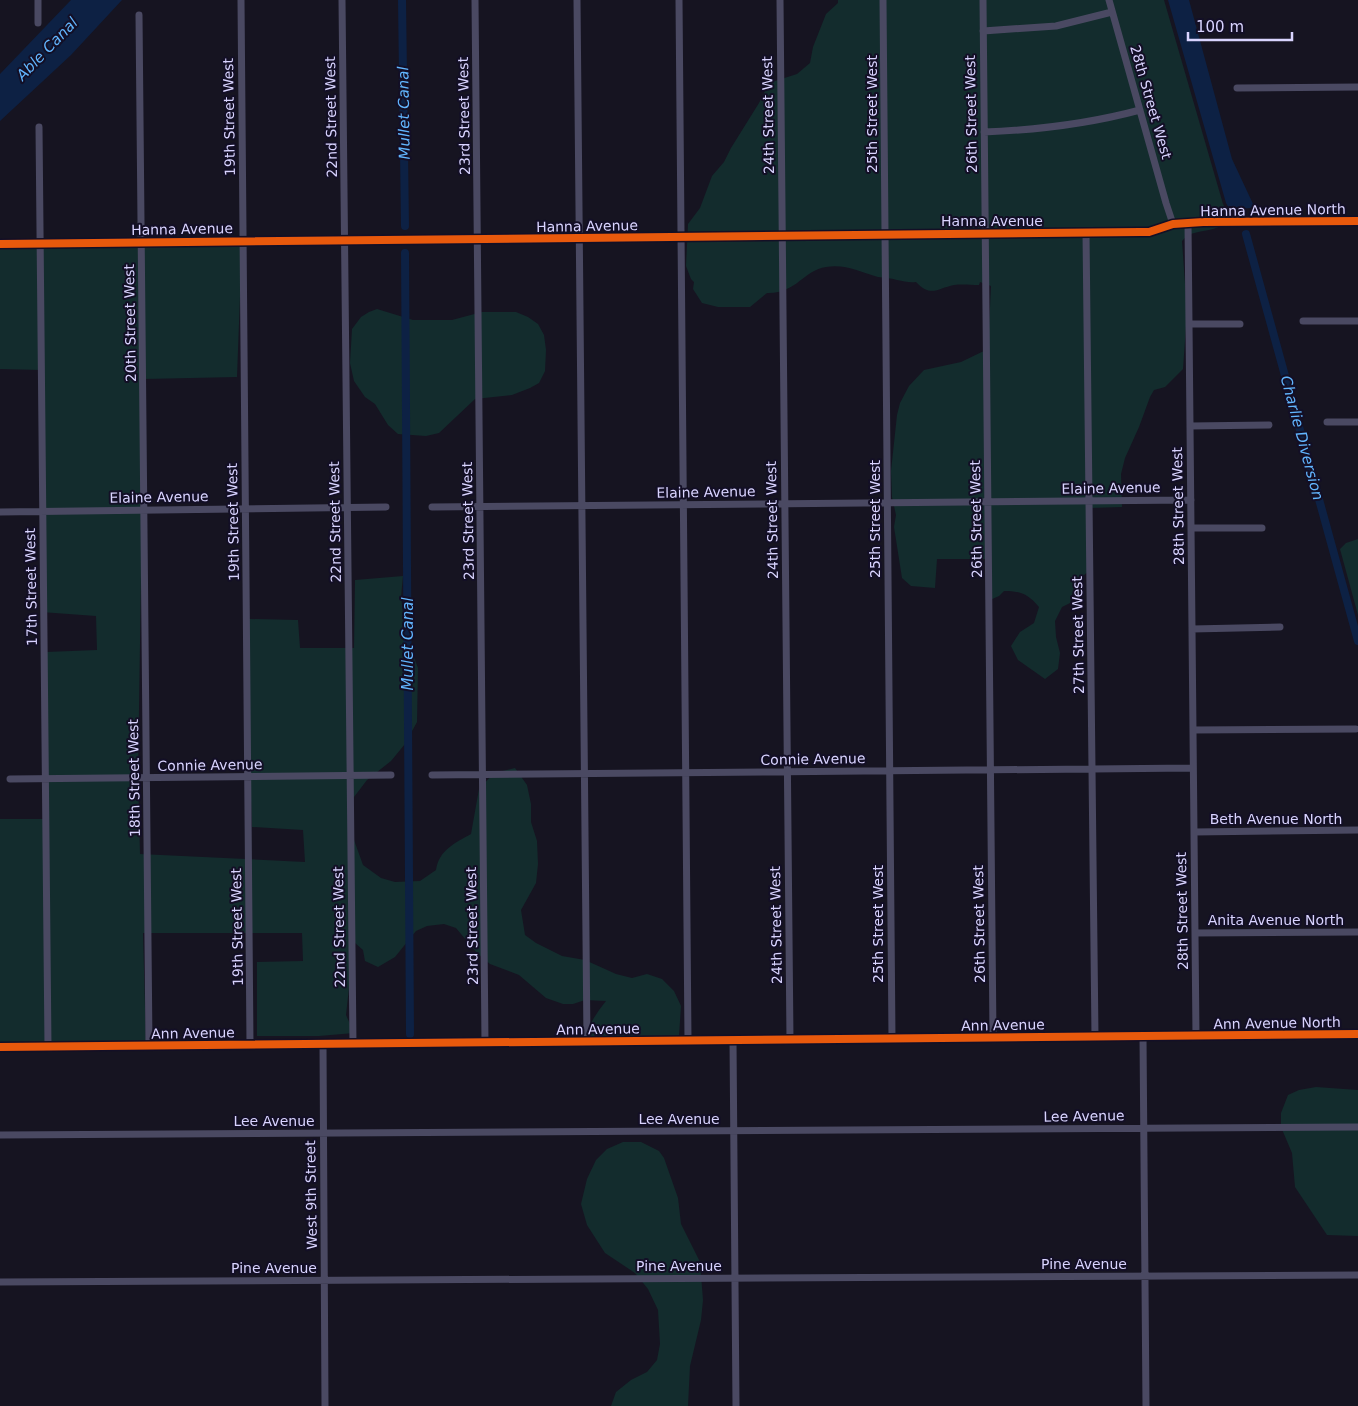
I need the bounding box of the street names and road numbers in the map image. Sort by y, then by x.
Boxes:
street label: 28th Street West [1127,43,1175,161]
street label: 25th Street West [864,54,880,173]
street label: 26th Street West [962,54,980,173]
street label: 24th Street West [759,55,777,174]
street label: 22nd Street West [322,56,340,178]
street label: 23rd Street West [455,56,473,175]
street label: 19th Street West [220,57,238,176]
street label: Hanna Avenue North [1200,201,1346,219]
street label: Hanna Avenue [941,213,1043,229]
street label: Hanna Avenue [536,217,638,235]
street label: Hanna Avenue [131,220,233,238]
street label: 20th Street West [121,263,139,382]
street label: 28th Street West [1169,446,1187,565]
street label: 25th Street West [867,459,883,578]
street label: 26th Street West [967,459,985,578]
street label: 24th Street West [763,460,781,579]
street label: 22nd Street West [326,461,344,583]
street label: 23rd Street West [459,461,477,580]
street label: 19th Street West [224,462,242,581]
street label: Elaine Avenue [1061,479,1161,497]
street label: Elaine Avenue [656,483,756,501]
street label: Elaine Avenue [109,488,209,506]
street label: 17th Street West [22,527,40,646]
street label: 27th Street West [1069,575,1087,694]
street label: 18th Street West [125,718,143,837]
street label: Connie Avenue [760,750,866,768]
street label: Connie Avenue [157,756,263,774]
street label: Beth Avenue North [1210,811,1342,827]
street label: 28th Street West [1173,851,1191,970]
street label: 25th Street West [870,864,886,983]
street label: 26th Street West [970,864,988,983]
street label: 24th Street West [767,865,785,984]
street label: 22nd Street West [330,866,348,988]
street label: 23rd Street West [463,866,481,985]
street label: 19th Street West [228,867,246,986]
street label: Anita Avenue North [1208,912,1344,928]
street label: Ann Avenue North [1213,1014,1341,1032]
street label: Ann Avenue [961,1016,1045,1034]
street label: Ann Avenue [556,1020,640,1038]
street label: Ann Avenue [151,1024,235,1042]
street label: Lee Avenue [1043,1107,1125,1125]
street label: Lee Avenue [638,1111,720,1127]
street label: Lee Avenue [233,1113,315,1129]
street label: West 9th Street [302,1140,320,1250]
street label: Pine Avenue [1041,1256,1127,1272]
street label: Pine Avenue [636,1258,722,1274]
street label: Pine Avenue [231,1260,317,1276]

